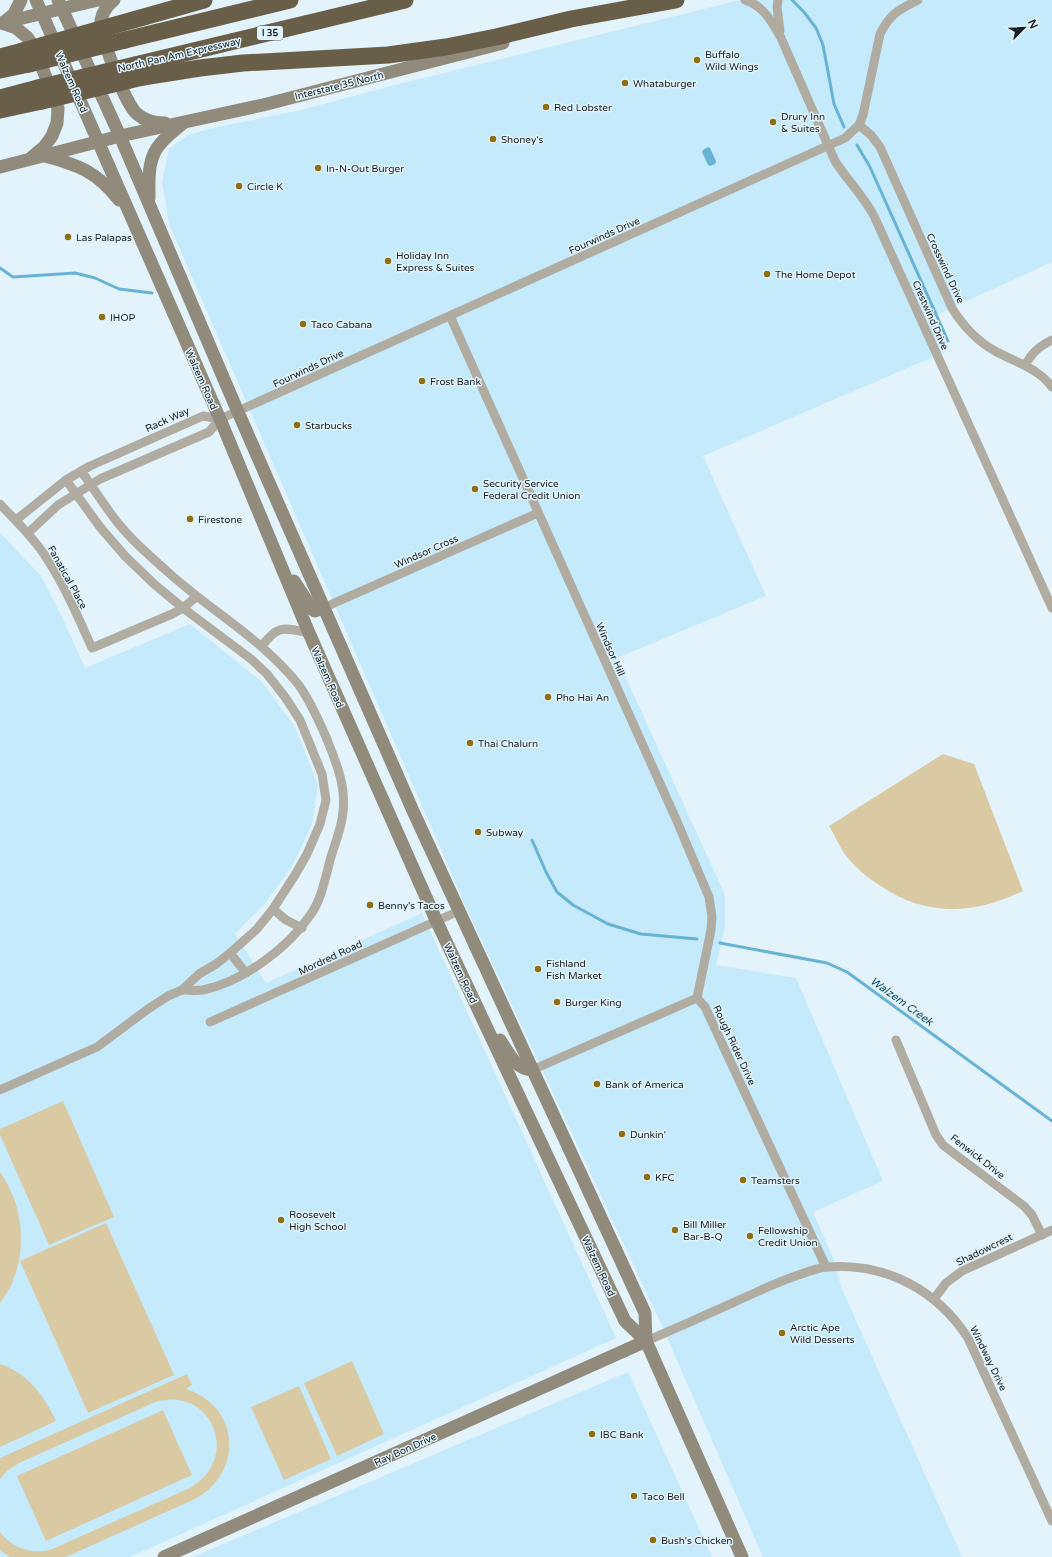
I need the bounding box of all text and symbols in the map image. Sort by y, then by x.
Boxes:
north arrow [1004,8,1044,48]
text: N [1025,17,1040,31]
road number: I 35 [257,26,283,40]
street label: North Pan Am Expressway [116,35,243,75]
place label: Buffalo Wild Wings [705,49,759,73]
street label: Walzem Road [52,50,90,115]
marker: Buffalo Wild Wings [692,55,702,65]
street label: Interstate 35 North [294,69,385,103]
marker: Whataburger [620,78,630,88]
place label: Whataburger [633,78,696,90]
marker: Red Lobster [541,102,551,112]
place label: Red Lobster [554,102,612,114]
place label: Drury Inn & Suites [781,111,825,135]
marker: Drury Inn & Suites [768,117,778,127]
marker: Shoney's [488,134,498,144]
place label: Shoney's [501,134,544,146]
marker: In-N-Out Burger [313,163,323,173]
place label: In-N-Out Burger [326,163,404,175]
marker: Circle K [234,181,244,191]
place label: Circle K [247,181,283,193]
street label: Fourwinds Drive [567,215,642,257]
street label: Crosswind Drive [924,231,967,306]
marker: Las Palapas [63,232,73,242]
place label: Las Palapas [76,232,132,244]
place label: Holiday Inn Express & Suites [396,250,475,274]
marker: Holiday Inn Express & Suites [383,256,393,266]
marker: The Home Depot [762,269,772,279]
place label: The Home Depot [775,269,856,281]
street label: Crestwind Drive [909,279,951,352]
marker: IHOP [97,312,107,322]
place label: IHOP [110,312,136,324]
marker: Taco Cabana [298,319,308,329]
place label: Taco Cabana [311,319,372,331]
street label: Walzem Road [182,347,220,412]
street label: Fourwinds Drive [271,347,346,391]
marker: Frost Bank [417,376,427,386]
place label: Frost Bank [430,376,481,388]
street label: Rack Way [144,405,192,435]
marker: Starbucks [292,420,302,430]
place label: Starbucks [305,420,352,432]
place label: Security Service Federal Credit Union [483,478,580,502]
marker: Security Service Federal Credit Union [470,484,480,494]
marker: Firestone [185,514,195,524]
place label: Firestone [198,514,242,526]
street label: Windsor Cross [393,532,460,571]
street label: Fanatical Place [45,544,90,612]
street label: Windsor Hill [593,621,627,678]
street label: Walzem Road [308,645,346,710]
marker: Pho Hai An [543,692,553,702]
place label: Pho Hai An [556,692,609,704]
marker: Thai Chalurn [465,738,475,748]
place label: Thai Chalurn [478,738,538,750]
marker: Subway [473,827,483,837]
place label: Subway [486,827,524,839]
marker: Benny's Tacos [365,900,375,910]
place label: Benny's Tacos [378,900,445,912]
street label: Mordred Road [297,938,364,978]
street label: Walzem Road [441,941,479,1006]
place label: Fishland Fish Market [546,958,602,982]
marker: Fishland Fish Market [533,964,543,974]
water label: Walzem Creek [868,974,936,1029]
marker: Burger King [552,997,562,1007]
place label: Burger King [565,997,622,1009]
street label: Rough Rider Drive [710,1003,758,1088]
marker: Bank of America [592,1079,602,1089]
place label: Bank of America [605,1079,684,1091]
marker: Dunkin' [617,1129,627,1139]
place label: Dunkin' [630,1129,666,1141]
street label: Fenwick Drive [948,1132,1007,1182]
marker: KFC [642,1172,652,1182]
place label: KFC [655,1172,675,1184]
marker: Teamsters [738,1175,748,1185]
place label: Teamsters [751,1175,800,1187]
place label: Roosevelt High School [289,1209,346,1233]
marker: Roosevelt High School [276,1215,286,1225]
place label: Bill Miller Bar-B-Q [683,1219,727,1243]
marker: Bill Miller Bar-B-Q [670,1225,680,1235]
place label: Fellowship Credit Union [758,1225,818,1249]
marker: Fellowship Credit Union [745,1231,755,1241]
street label: Shadowcrest [954,1231,1015,1269]
street label: Walzem Road [579,1234,617,1299]
place label: Arctic Ape Wild Desserts [790,1322,855,1346]
street label: Windway Drive [967,1324,1009,1393]
marker: Arctic Ape Wild Desserts [777,1328,787,1338]
marker: IBC Bank [587,1429,597,1439]
place label: IBC Bank [600,1429,644,1441]
street label: Ray Bon Drive [372,1431,439,1469]
marker: Taco Bell [629,1491,639,1501]
place label: Taco Bell [642,1491,684,1503]
marker: Bush's Chicken [648,1535,658,1545]
place label: Bush's Chicken [661,1535,732,1547]

